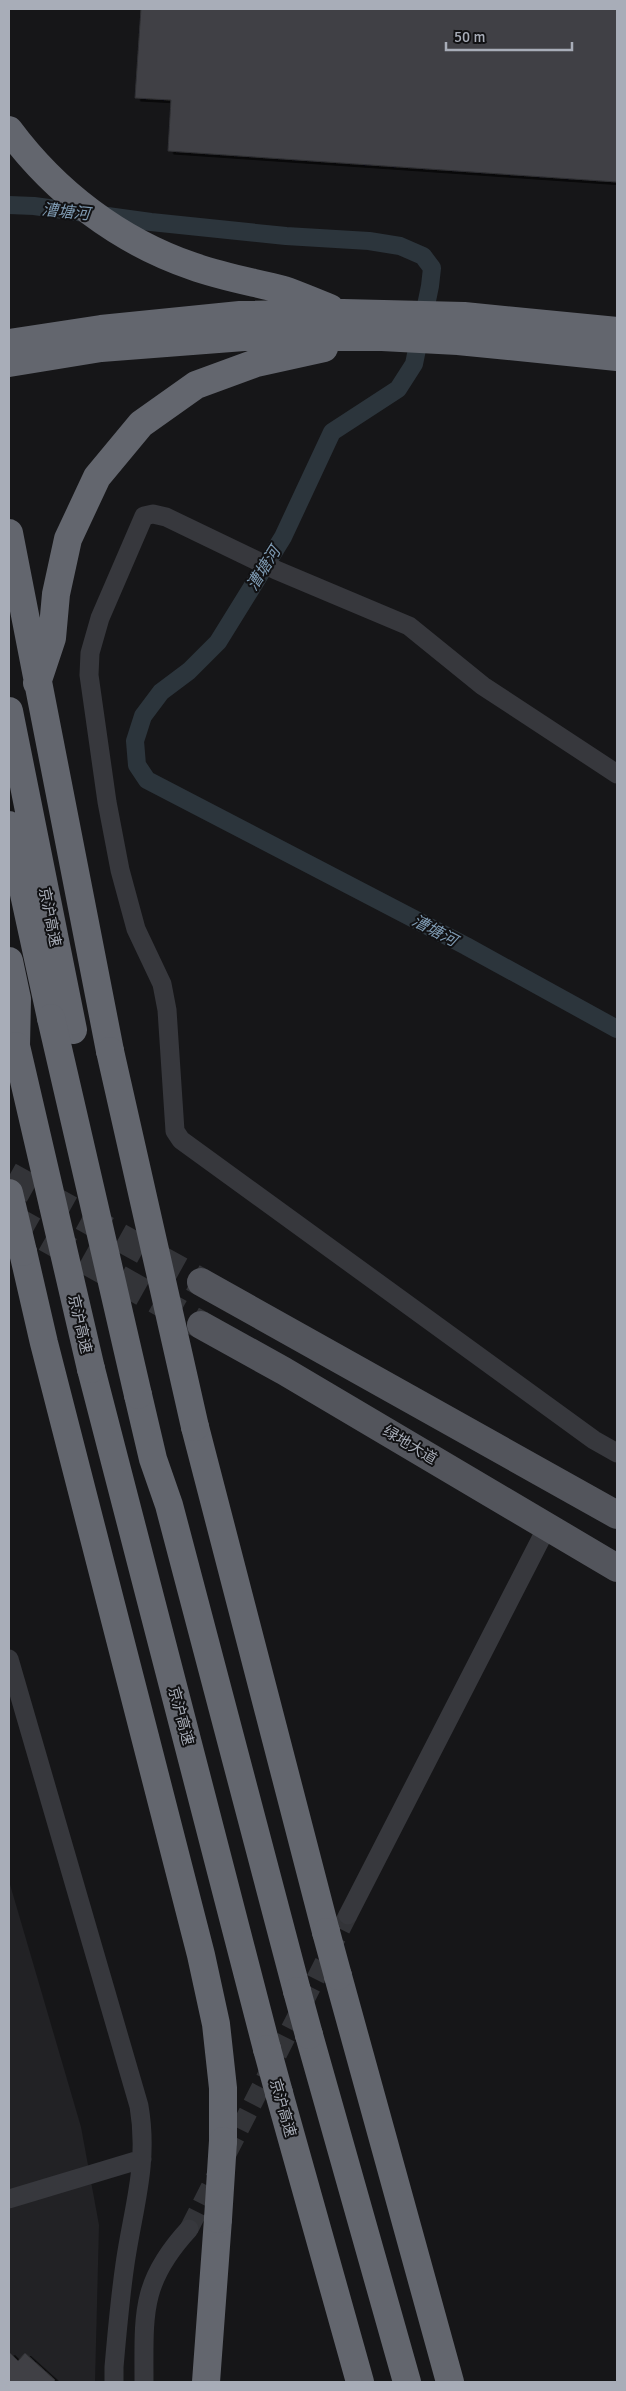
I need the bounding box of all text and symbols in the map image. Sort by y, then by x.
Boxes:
scale bar [446,20,572,52]
text: 50 m [454,28,485,46]
water label: 漕塘河 [41,200,94,225]
water label: 漕塘河 [243,540,287,594]
street label: 京沪高速 [35,886,65,948]
water label: 漕塘河 [409,911,463,952]
street label: 京沪高速 [64,1293,96,1355]
street label: 绿地大道 [380,1422,440,1468]
street label: 京沪高速 [165,1685,197,1747]
street label: 京沪高速 [266,2077,300,2139]

